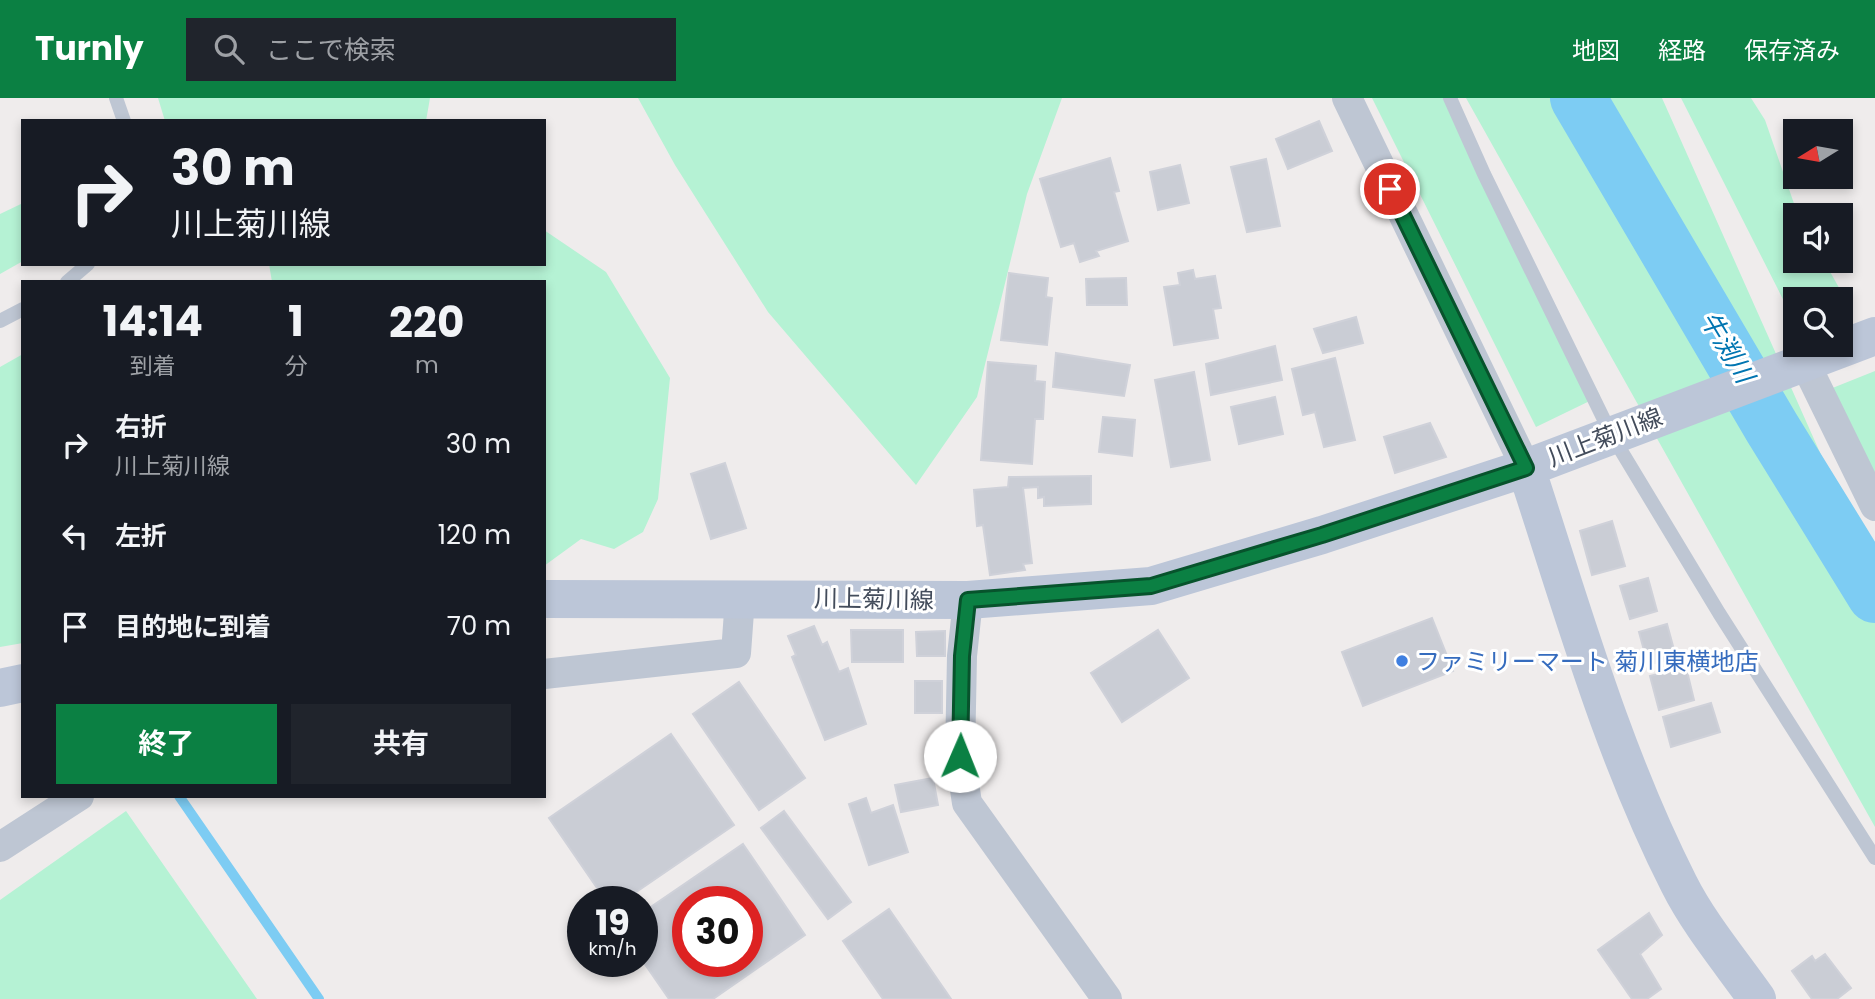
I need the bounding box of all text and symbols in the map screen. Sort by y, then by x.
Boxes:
search box [186,18,676,81]
text: Turnly [35,25,144,72]
icon: search [210,30,248,68]
text: ここで検索 [266,32,396,68]
text: 地図 [1572,34,1620,67]
text: 経路 [1658,34,1706,67]
text: 保存済み [1744,34,1840,67]
north arrow [1783,119,1853,189]
map controls [1783,119,1853,357]
text: 30 m [171,134,295,202]
icon: right [56,147,147,238]
pin [1360,159,1420,219]
icon: arrive [1371,170,1409,208]
text: 川上菊川線 [171,201,331,246]
button: sound [1783,203,1853,273]
button: search [1783,287,1853,357]
text: 14:14 [103,292,203,351]
text: 1 [288,292,304,351]
text: 220 [389,293,464,352]
water label: 牛渕川 [1691,304,1764,392]
text: m [415,349,439,381]
text: 到着 [130,350,176,382]
text: 分 [285,350,308,382]
street label: 川上菊川線 [1543,400,1667,474]
text: 右折 [115,409,167,445]
icon: right [56,426,94,464]
text: 30 m [446,426,511,462]
text: 川上菊川線 [115,450,230,482]
icon: left [56,517,94,555]
text: 120 m [438,517,511,553]
text: 左折 [115,518,167,554]
street label: 川上菊川線 [814,581,934,617]
icon: arrive [56,608,94,646]
text: 70 m [447,608,511,644]
text: 目的地に到着 [115,609,271,645]
place label: ファミリーマート 菊川東横地店 [1416,645,1758,678]
marker: ファミリーマート 菊川東横地店 [1394,653,1410,669]
button: 終了 [56,704,277,784]
button: 共有 [291,704,511,784]
position arrow [923,719,997,793]
speed limit sign: 30 [672,886,763,977]
text: 19 [595,898,630,947]
text: km/h [589,936,636,961]

